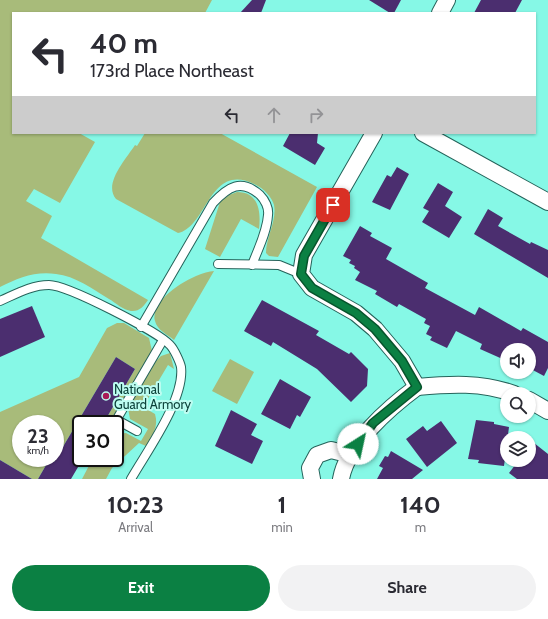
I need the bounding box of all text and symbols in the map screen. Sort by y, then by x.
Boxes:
text: 40 m [90,26,158,60]
icon: left [24,28,76,80]
text: 173rd Place Northeast [90,60,254,82]
icon: left [221,104,243,126]
icon: ahead [263,104,285,126]
icon: right [305,104,327,126]
pin [316,188,350,222]
icon: arrive [322,194,344,216]
map controls [500,343,536,467]
button: sound [500,343,536,379]
place label: National Guard Armory [114,381,192,412]
button: search [500,387,536,423]
marker: National Guard Armory [101,391,111,401]
speed limit sign: 30 [72,415,124,467]
position arrow [337,423,379,465]
text: 23 [27,424,49,448]
button: layers [500,431,536,467]
text: km/h [27,444,49,457]
text: 10:23 [107,490,164,519]
text: 1 [278,490,286,519]
text: 140 [400,490,441,519]
text: Arrival [118,519,153,535]
text: min [271,519,293,535]
text: m [415,519,426,535]
button: Exit [12,565,270,611]
button: Share [278,565,536,611]

